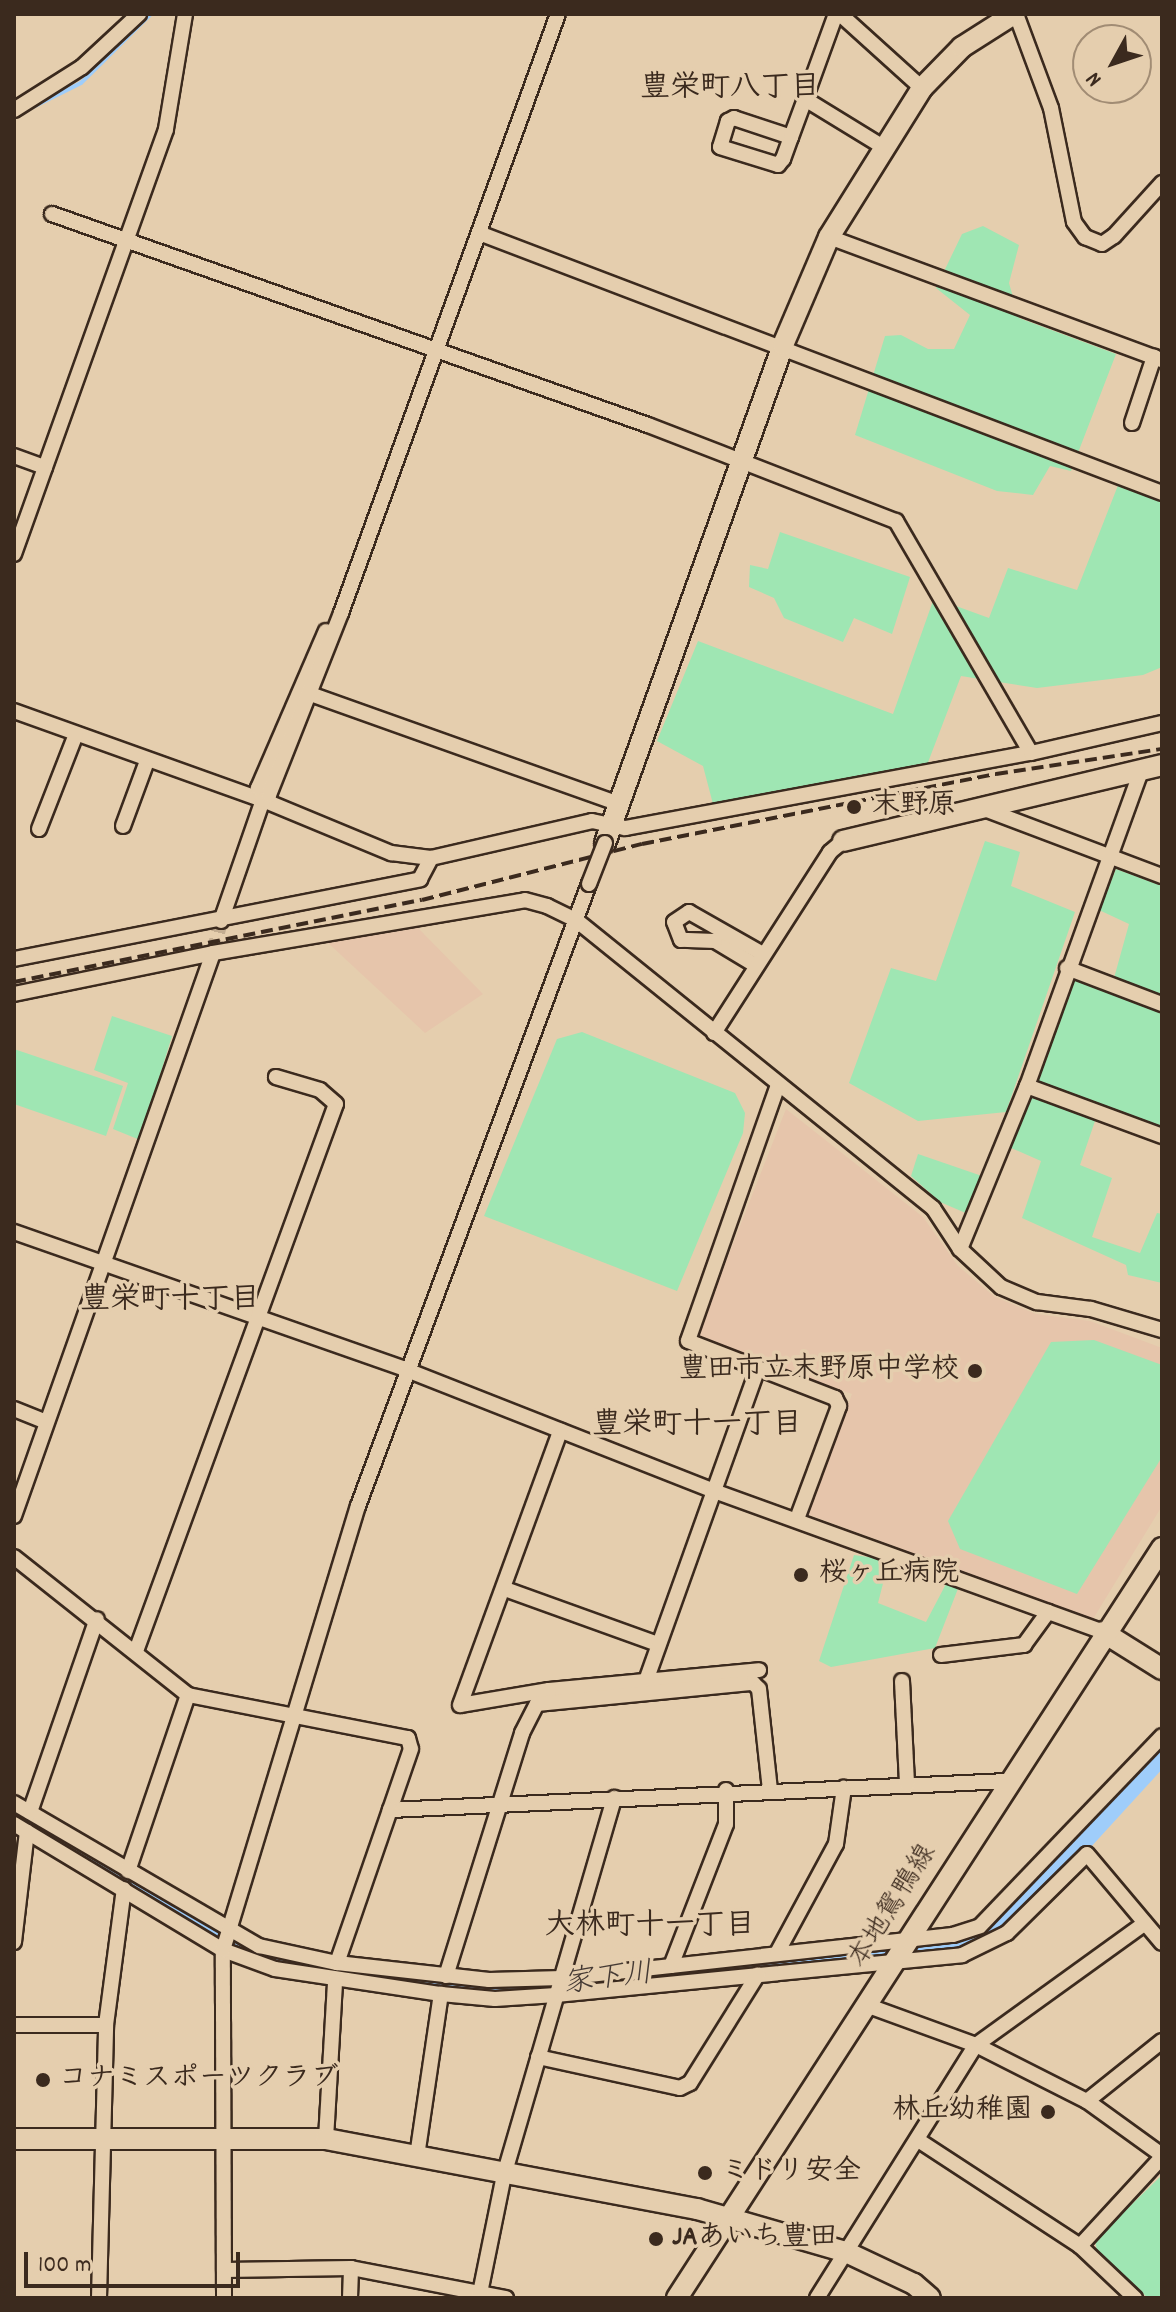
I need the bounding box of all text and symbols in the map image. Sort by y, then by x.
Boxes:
north arrow [1072,24,1152,104]
text: N [1079,64,1110,93]
district label: 豊栄町八丁目 [640,72,820,108]
place label: 末野原 [872,790,956,824]
marker: 末野原 [843,796,865,818]
district label: 豊栄町十丁目 [80,1284,260,1320]
place label: 豊田市立末野原中学校 [679,1354,959,1388]
marker: 豊田市立末野原中学校 [966,1362,984,1380]
district label: 豊栄町十一丁目 [592,1409,802,1445]
place label: 桜ヶ丘病院 [819,1558,959,1592]
marker: 桜ヶ丘病院 [790,1564,812,1586]
street label: 本地鴛鴨線 [843,1839,945,1975]
district label: 大林町十一丁目 [545,1910,755,1946]
water label: 家下川 [561,1958,655,2004]
place label: コナミスポーツクラブ [59,2063,339,2097]
marker: コナミスポーツクラブ [34,2071,52,2089]
place label: 林丘幼稚園 [892,2095,1032,2129]
marker: 林丘幼稚園 [1039,2103,1057,2121]
place label: ミドリ安全 [721,2156,861,2190]
marker: ミドリ安全 [696,2164,714,2182]
place label: JAあいち豊田 [672,2222,837,2256]
marker: JAあいち豊田 [647,2230,665,2248]
scale bar [28,2236,244,2286]
text: 100 m [38,2249,91,2283]

